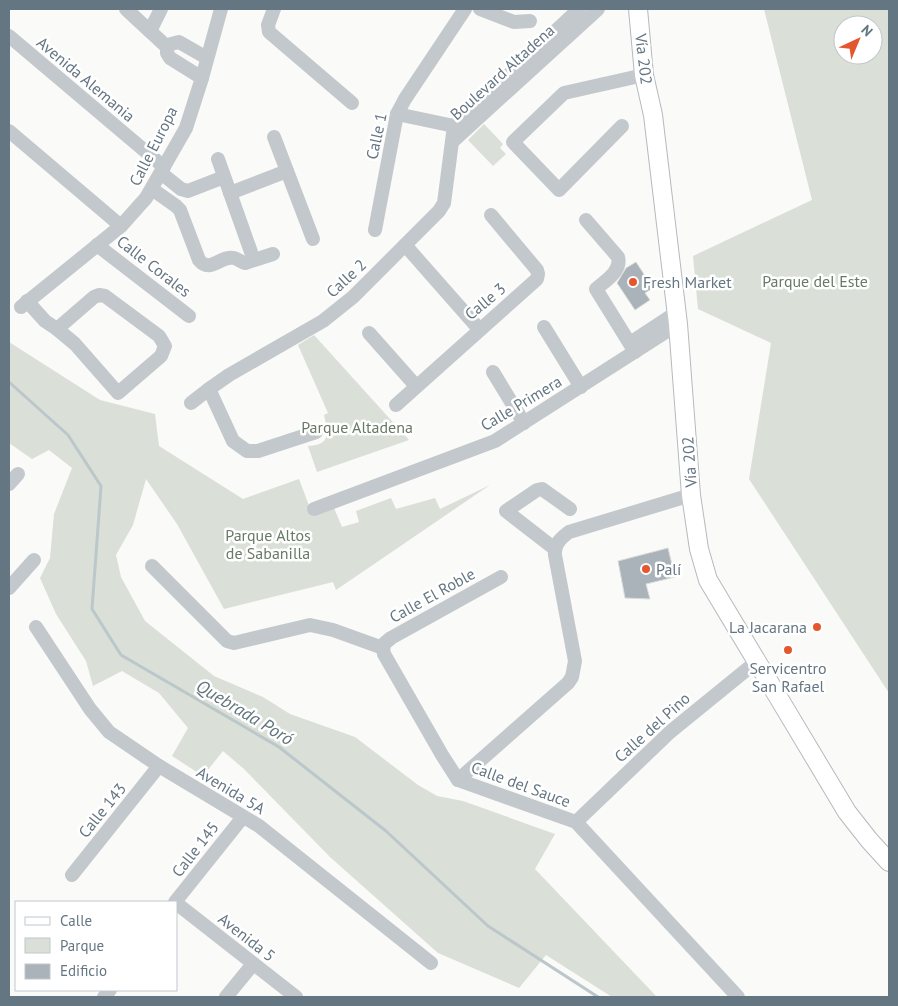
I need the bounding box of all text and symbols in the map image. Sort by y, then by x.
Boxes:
north arrow [833,15,883,65]
street label: Boulevard Altadena [446,20,558,124]
text: N [857,21,877,40]
street label: Vía 202 [631,31,657,86]
street label: Avenida Alemania [33,32,139,126]
street label: Calle Europa [124,103,182,189]
street label: Calle 1 [361,111,391,161]
street label: Calle Corales [113,231,195,301]
street label: Calle 2 [322,255,370,301]
park label: Parque del Este [762,271,868,291]
place label: Fresh Market [643,272,732,292]
marker: Fresh Market [627,276,639,288]
street label: Calle 3 [460,278,510,324]
street label: Calle Primera [477,371,565,435]
park label: Parque Altadena [301,417,413,437]
street label: Vía 202 [677,436,701,489]
park label: Parque Altos de Sabanilla [225,525,311,563]
place label: Palí [656,559,681,579]
street label: Calle El Roble [386,563,478,627]
marker: Palí [640,563,652,575]
place label: La Jacarana [729,617,807,637]
marker: La Jacarana [811,621,823,633]
marker: Servicentro San Rafael [782,644,794,656]
place label: Servicentro San Rafael [749,658,827,696]
water label: Quebrada Poró [192,674,298,750]
street label: Calle del Pino [610,688,694,766]
street label: Calle del Sauce [469,757,573,811]
street label: Avenida 5A [193,762,269,819]
street label: Calle 143 [74,779,130,841]
street label: Calle 145 [167,817,223,881]
legend [15,901,178,991]
street label: Avenida 5 [214,908,280,966]
text: Calle [60,911,92,930]
text: Parque [60,936,104,955]
text: Edificio [60,961,107,980]

